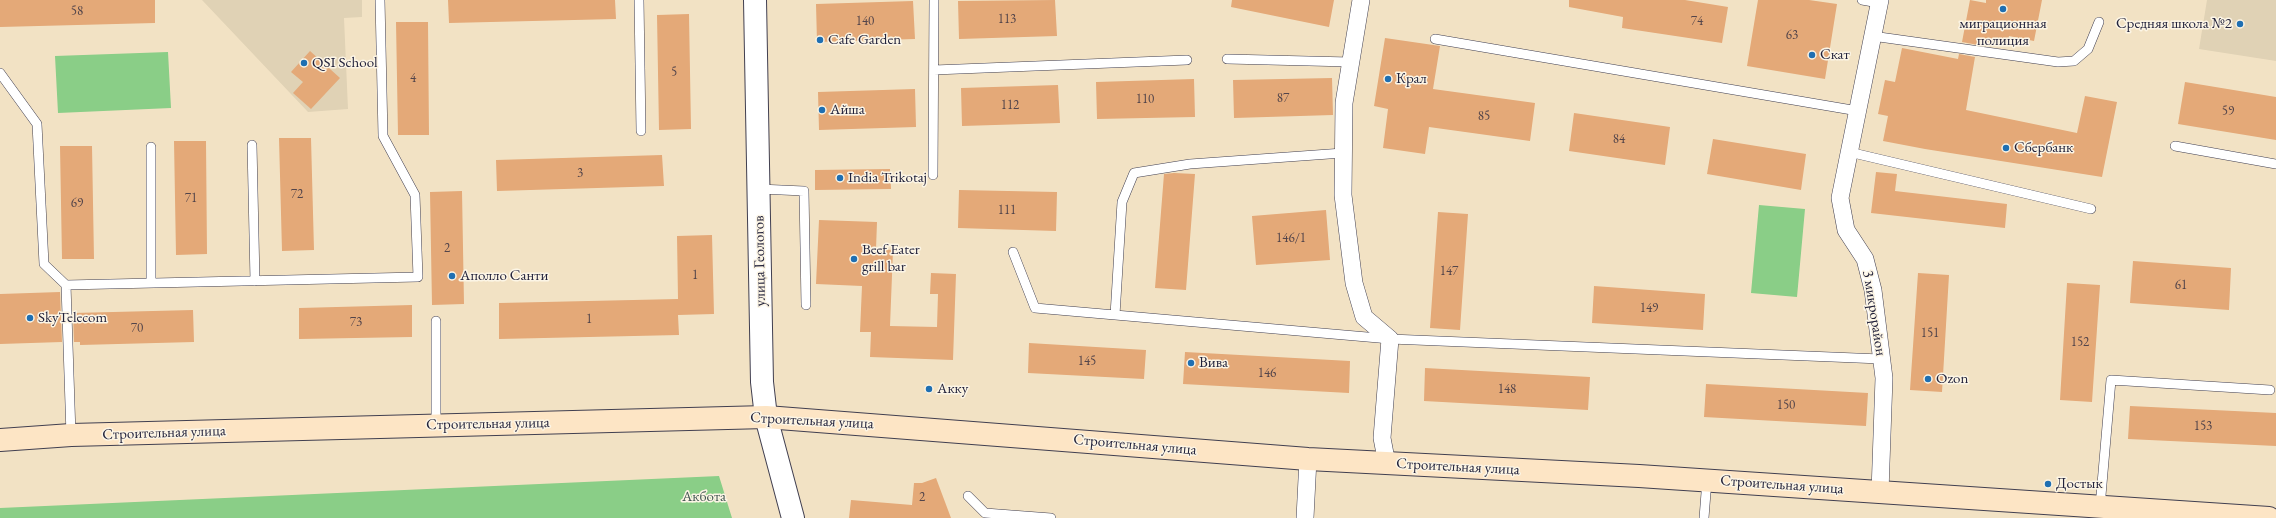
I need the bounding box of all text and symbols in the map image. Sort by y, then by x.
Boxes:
house number: 58 [71,3,83,19]
marker: миграционная полиция [1998,4,2008,14]
house number: 113 [998,11,1016,27]
house number: 140 [856,13,874,29]
house number: 74 [1691,13,1703,29]
place label: миграционная полиция [1959,15,2047,50]
place label: Средняя школа №2 [2116,15,2232,33]
marker: Средняя школа №2 [2235,19,2245,29]
house number: 63 [1786,27,1798,43]
place label: Cafe Garden [828,31,901,49]
marker: Cafe Garden [815,35,825,45]
place label: Скат [1820,46,1850,64]
marker: Скат [1807,50,1817,60]
place label: QSI School [312,54,378,72]
marker: QSI School [299,58,309,68]
house number: 5 [671,64,677,80]
house number: 4 [410,70,416,86]
place label: Крал [1396,70,1427,88]
marker: Крал [1383,74,1393,84]
house number: 87 [1277,90,1289,106]
house number: 110 [1136,91,1154,107]
house number: 112 [1001,97,1019,113]
place label: Айша [830,101,865,119]
house number: 59 [2222,103,2234,119]
marker: Айша [817,105,827,115]
house number: 85 [1478,108,1490,124]
house number: 84 [1613,131,1625,147]
place label: Сбербанк [2014,139,2073,157]
marker: Сбербанк [2001,143,2011,153]
house number: 3 [577,165,583,181]
place label: India Trikotaj [848,169,927,187]
marker: India Trikotaj [835,173,845,183]
house number: 72 [291,186,303,202]
house number: 71 [185,190,197,206]
house number: 69 [71,195,83,211]
house number: 111 [998,202,1016,218]
street label: улица Геологов [750,215,770,307]
house number: 146/1 [1276,230,1306,246]
house number: 2 [444,240,450,256]
place label: Beef Eater grill bar [862,241,920,276]
marker: Beef Eater grill bar [849,254,859,264]
house number: 147 [1440,263,1458,279]
place label: Аполло Санти [460,267,548,285]
house number: 1 [692,267,698,283]
street label: 3 микрорайон [1858,269,1890,357]
marker: Аполло Санти [447,271,457,281]
house number: 61 [2175,277,2187,293]
house number: 149 [1640,300,1658,316]
place label: SkyTelecom [38,309,107,327]
house number: 1 [586,311,592,327]
marker: SkyTelecom [25,313,35,323]
house number: 73 [350,314,362,330]
house number: 70 [131,320,143,336]
house number: 151 [1921,325,1939,341]
house number: 152 [2071,334,2089,350]
house number: 145 [1078,353,1096,369]
place label: Вива [1199,354,1228,372]
marker: Вива [1186,358,1196,368]
house number: 146 [1258,365,1276,381]
place label: Ozon [1936,370,1968,388]
marker: Ozon [1923,374,1933,384]
place label: Акку [937,380,968,398]
house number: 148 [1498,381,1516,397]
marker: Акку [924,384,934,394]
house number: 150 [1777,397,1795,413]
street label: Строительная улица [750,409,874,433]
street label: Строительная улица [426,414,550,434]
house number: 153 [2194,418,2212,434]
street label: Строительная улица [102,422,226,444]
street label: Строительная улица [1073,431,1197,459]
street label: Строительная улица [1396,455,1520,479]
street label: Строительная улица [1720,472,1844,498]
place label: Достык [2056,475,2103,493]
marker: Достык [2043,479,2053,489]
park label: Акбота [682,488,726,506]
house number: 2 [919,489,925,505]

